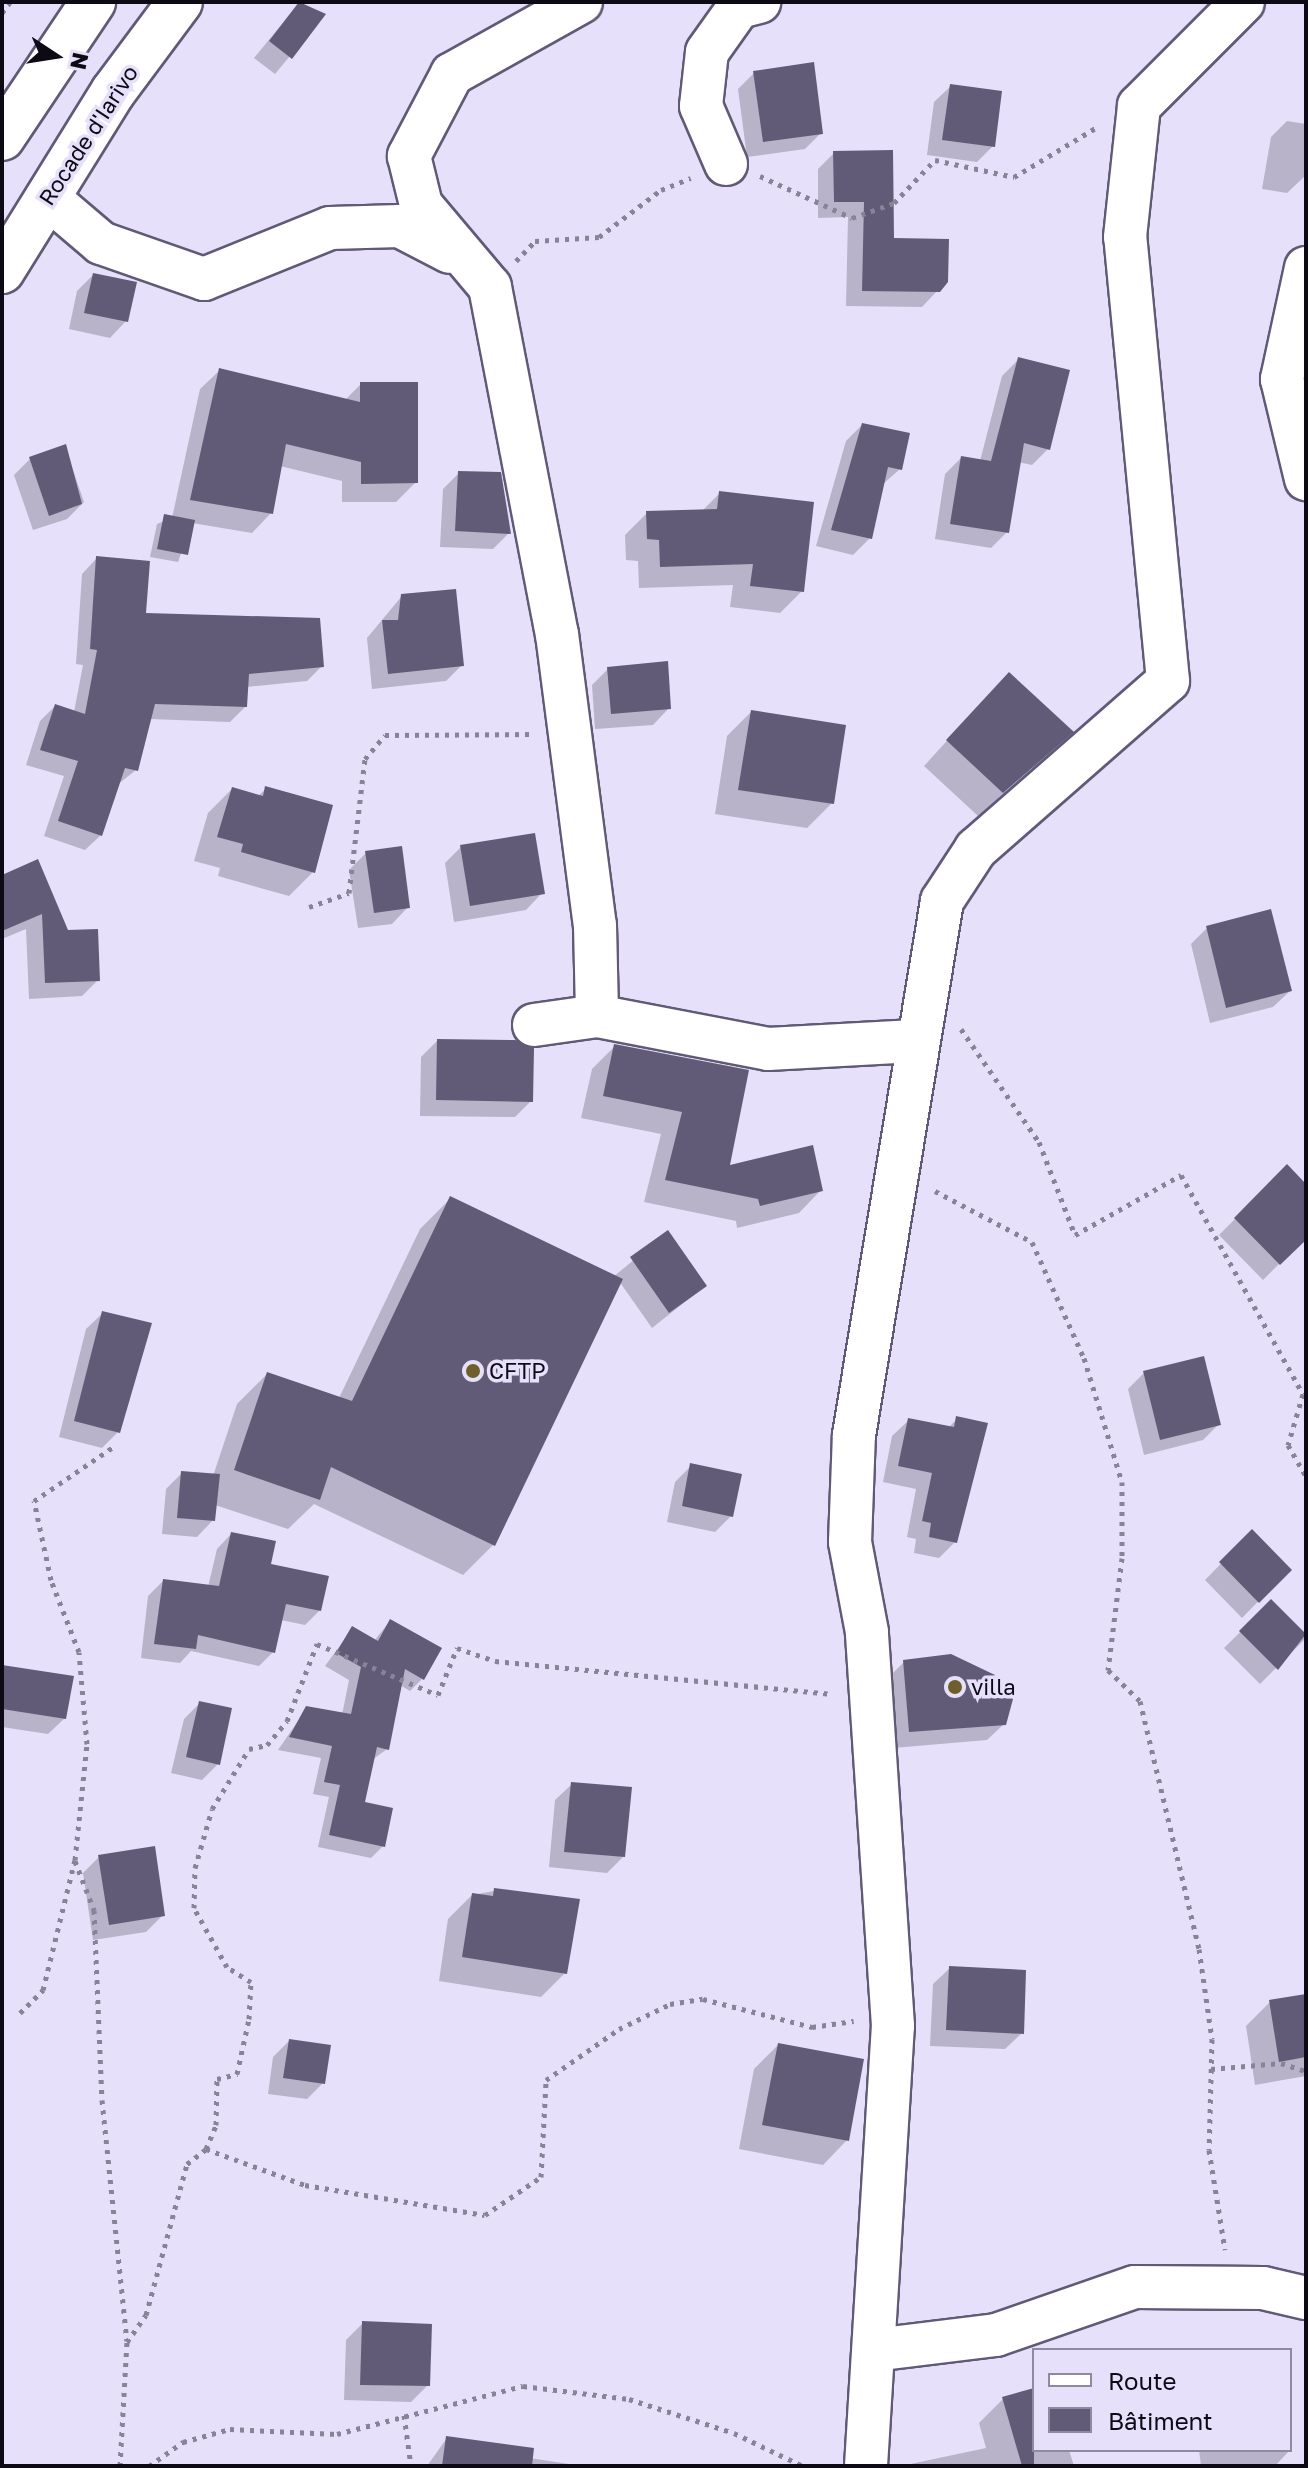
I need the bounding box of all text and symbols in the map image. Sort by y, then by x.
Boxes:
north arrow [16,16,96,96]
text: N [65,50,95,72]
street label: Rocade d'Iarivo [33,60,143,210]
place label: CFTP [489,1358,546,1384]
marker: CFTP [464,1362,482,1380]
place label: villa [971,1674,1016,1700]
marker: villa [946,1678,964,1696]
legend [1032,2348,1292,2452]
text: Route [1108,2366,1177,2395]
text: Bâtiment [1108,2406,1213,2435]

